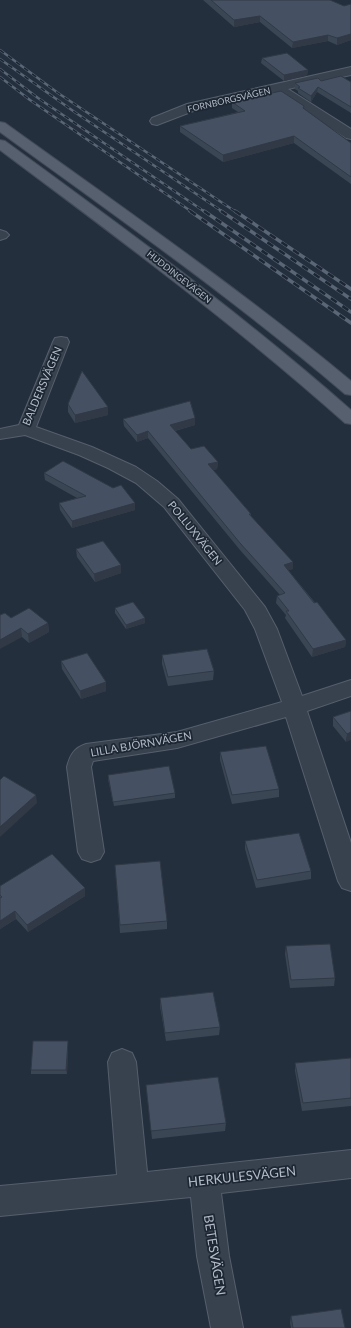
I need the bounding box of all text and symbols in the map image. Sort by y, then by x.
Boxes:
street label: FORNBORGSVÄGEN [186,85,272,114]
street label: HUDDINGEVÄGEN [145,248,214,305]
street label: BALDERSVÄGEN [19,344,64,427]
street label: POLLUXVÄGEN [166,498,225,567]
street label: LILLA BJÖRNVÄGEN [89,728,193,759]
street label: HERKULESVÄGEN [187,1162,297,1190]
street label: BETESVÄGEN [201,1213,229,1297]

